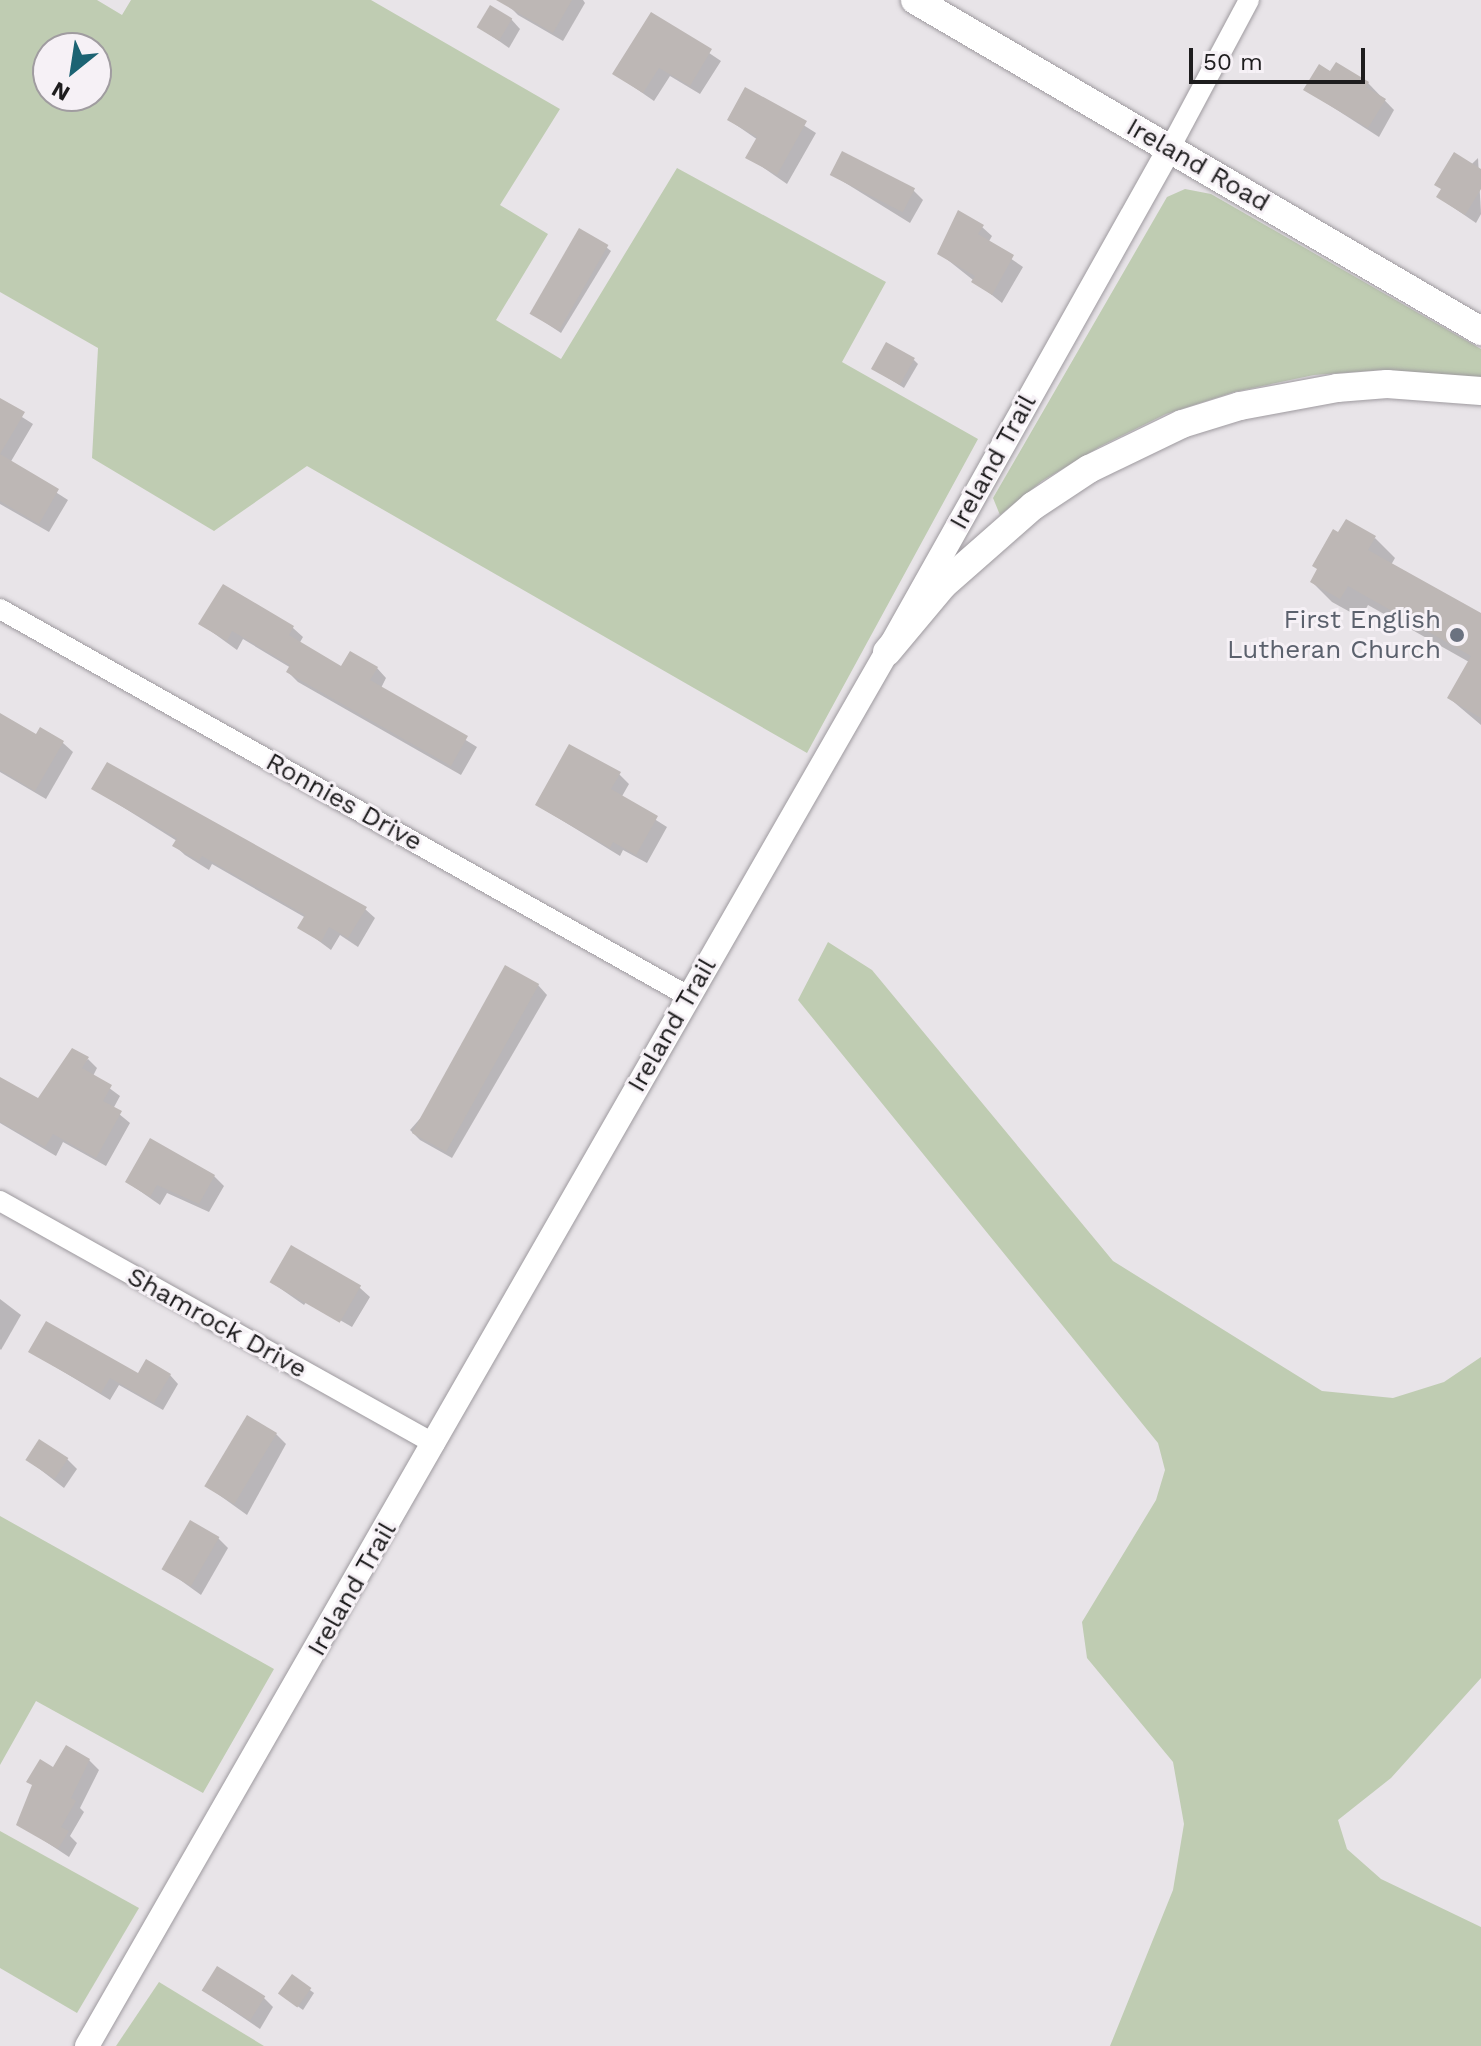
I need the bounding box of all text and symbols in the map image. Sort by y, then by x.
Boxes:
north arrow [32,32,112,112]
scale bar [1193,32,1369,82]
text: 50 m [1203,48,1263,76]
text: N [47,77,74,106]
street label: Ireland Road [1121,111,1275,219]
street label: Ireland Trail [943,389,1043,535]
place label: First English Lutheran Church [1227,604,1441,666]
marker: First English Lutheran Church [1448,626,1466,644]
street label: Ronnies Drive [260,746,428,858]
street label: Ireland Trail [621,952,723,1098]
street label: Shamrock Drive [122,1261,312,1385]
street label: Ireland Trail [301,1516,403,1662]

